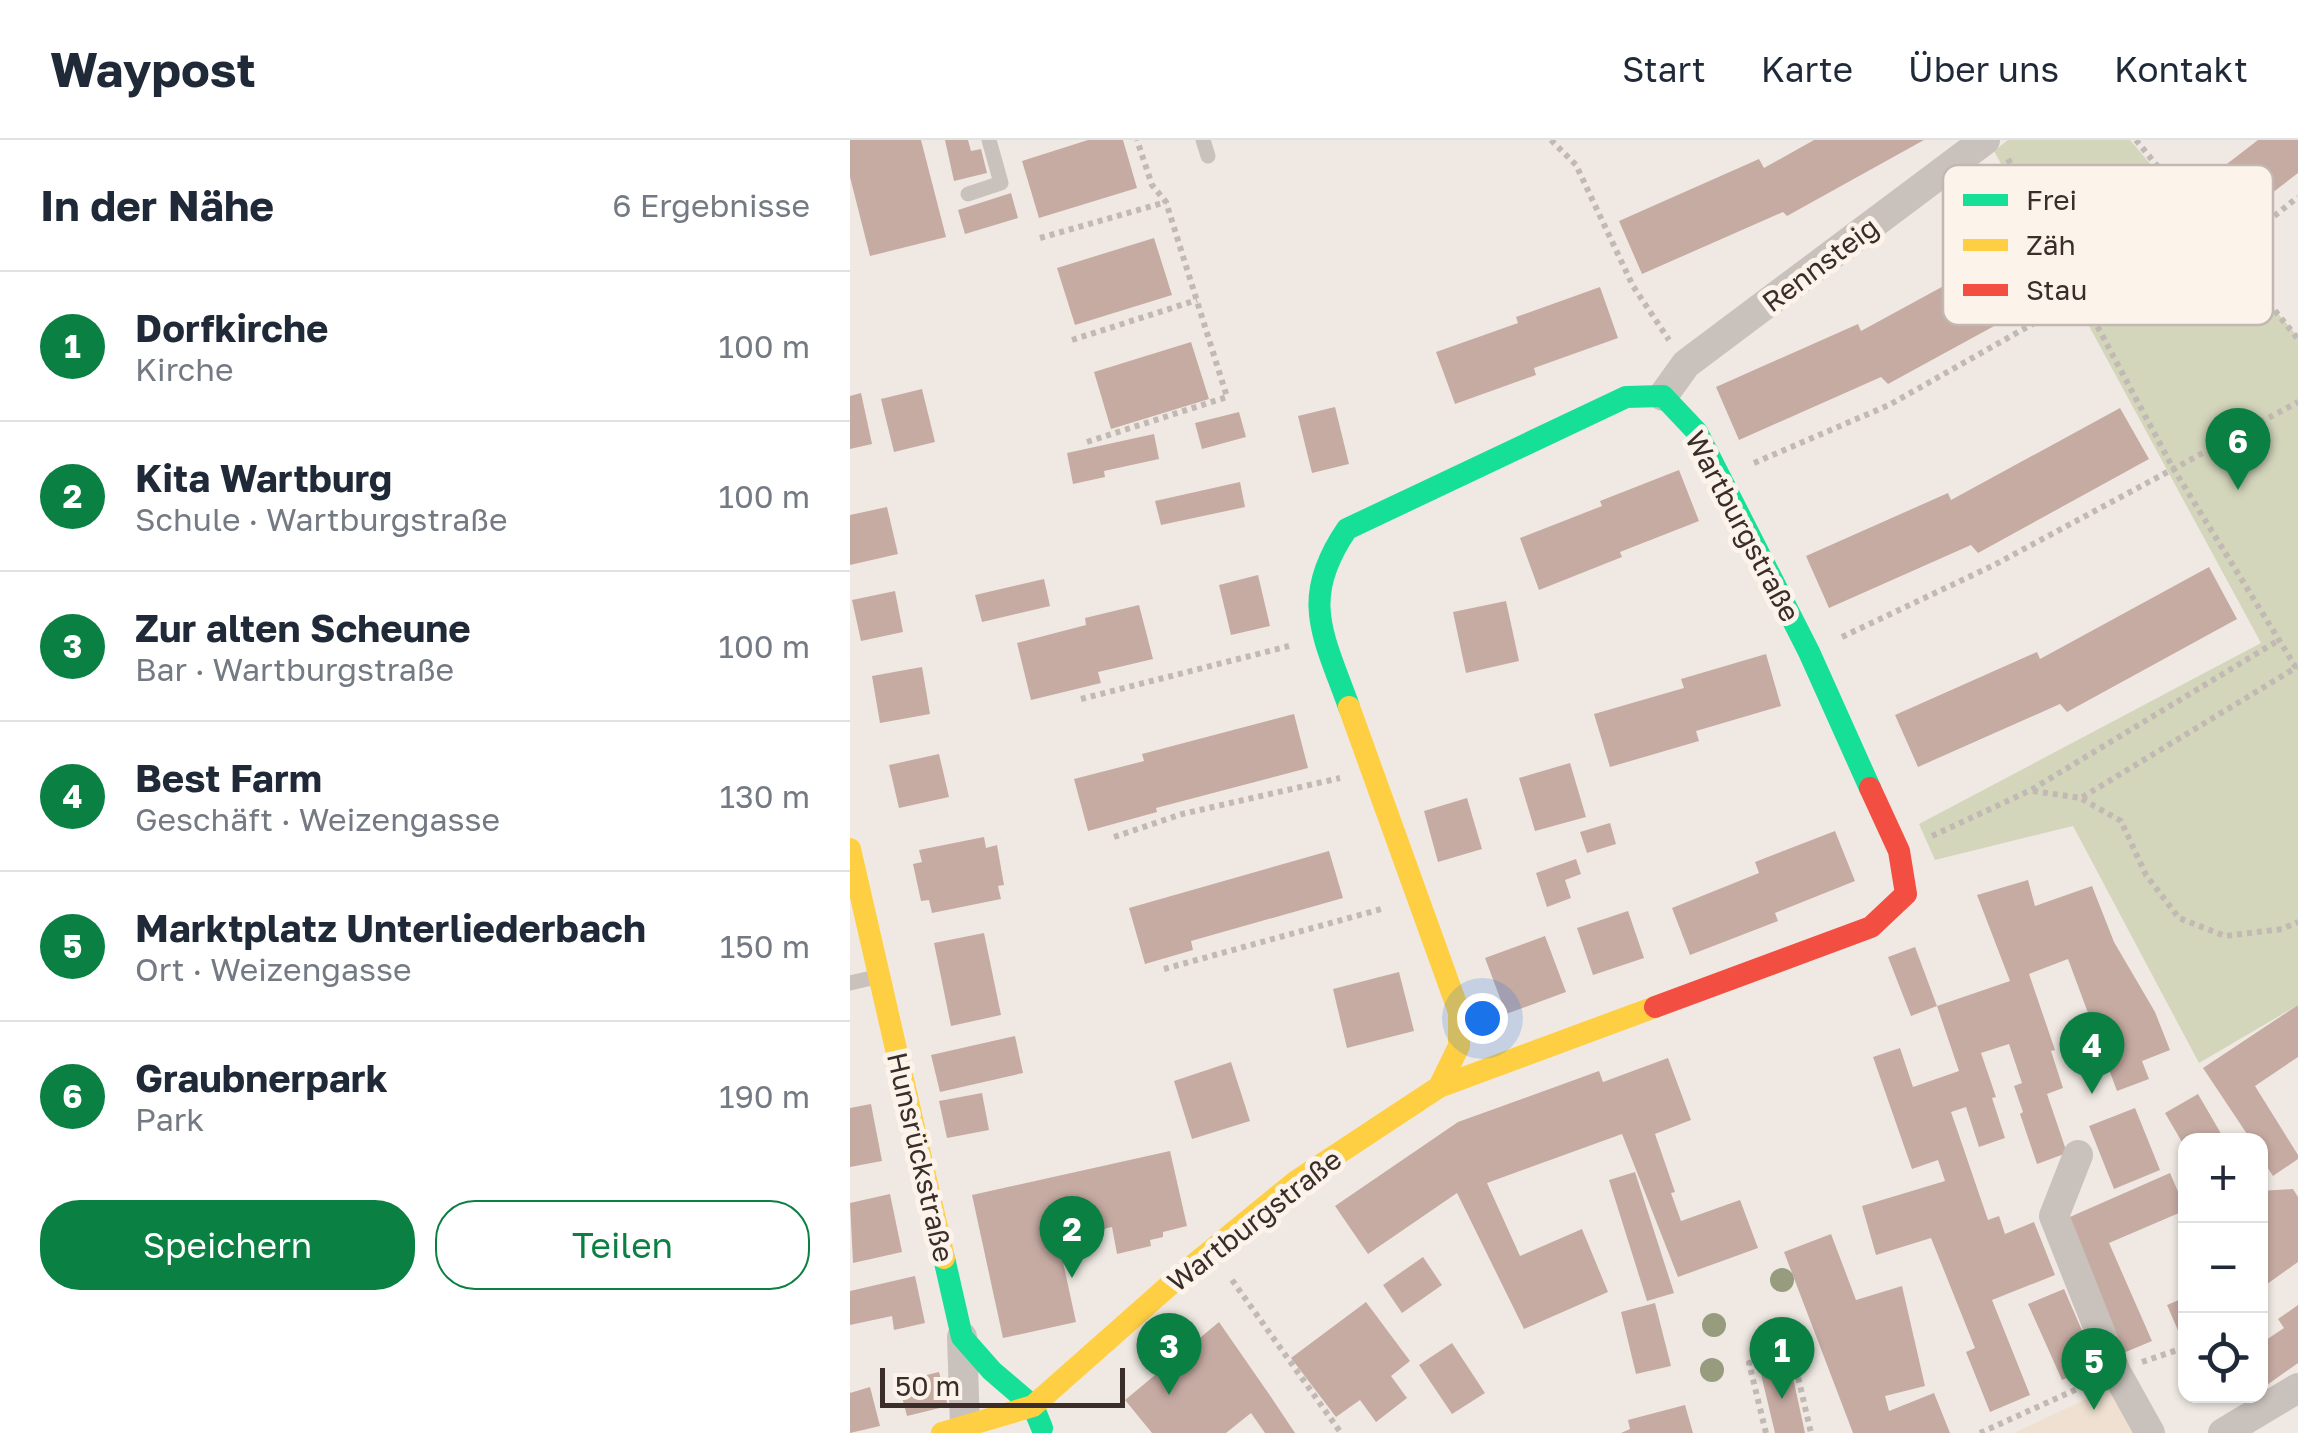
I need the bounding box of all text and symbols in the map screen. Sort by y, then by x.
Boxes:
text: Waypost [50,40,256,98]
text: Start [1622,48,1706,90]
text: Karte [1761,48,1853,90]
text: Über uns [1908,48,2059,90]
text: Kontakt [2114,48,2248,90]
legend [1943,165,2273,325]
text: In der Nähe [40,180,274,230]
text: Frei [2026,183,2077,216]
text: 6 Ergebnisse [612,186,810,224]
street label: Rennsteig [1756,210,1884,318]
text: Zäh [2026,228,2076,261]
text: Stau [2026,273,2087,306]
text: Dorfkirche [135,305,328,350]
text: 1 [64,327,81,365]
text: 100 m [718,327,810,365]
text: Kirche [135,350,234,388]
pin: 6 [2206,408,2270,490]
street label: Wartburgstraße [1679,425,1807,627]
text: Kita Wartburg [135,455,392,500]
text: 2 [63,477,82,515]
text: 100 m [718,477,810,515]
text: Schule · Wartburgstraße [135,500,507,538]
text: Zur alten Scheune [135,605,471,650]
text: 3 [63,627,82,665]
text: 100 m [718,627,810,665]
text: Bar · Wartburgstraße [135,650,454,688]
text: Best Farm [135,755,322,800]
text: 4 [62,777,83,815]
text: 130 m [720,777,810,815]
text: Geschäft · Weizengasse [135,800,500,838]
text: Marktplatz Unterliederbach [135,905,646,950]
text: 5 [63,927,82,965]
text: 150 m [720,927,810,965]
text: Ort · Weizengasse [135,950,412,988]
your location [1457,993,1508,1044]
pin: 4 [2060,1012,2124,1094]
street label: Hunsrückstraße [881,1049,961,1265]
text: Graubnerpark [135,1055,388,1100]
text: 6 [62,1077,83,1115]
text: 190 m [719,1077,810,1115]
text: Park [135,1100,204,1138]
map controls [2178,1133,2268,1403]
button: + [2178,1133,2268,1223]
street label: Wartburgstraße [1161,1142,1347,1298]
pin: 2 [1040,1196,1104,1278]
button: Speichern [40,1200,415,1290]
button: Teilen [435,1200,810,1290]
button: − [2178,1223,2268,1313]
pin: 3 [1136,1312,1202,1395]
button: locate [2178,1313,2268,1403]
pin: 1 [1750,1316,1814,1399]
pin: 5 [2062,1328,2126,1410]
scale bar [880,1363,1125,1408]
text: 50 m [895,1369,960,1402]

